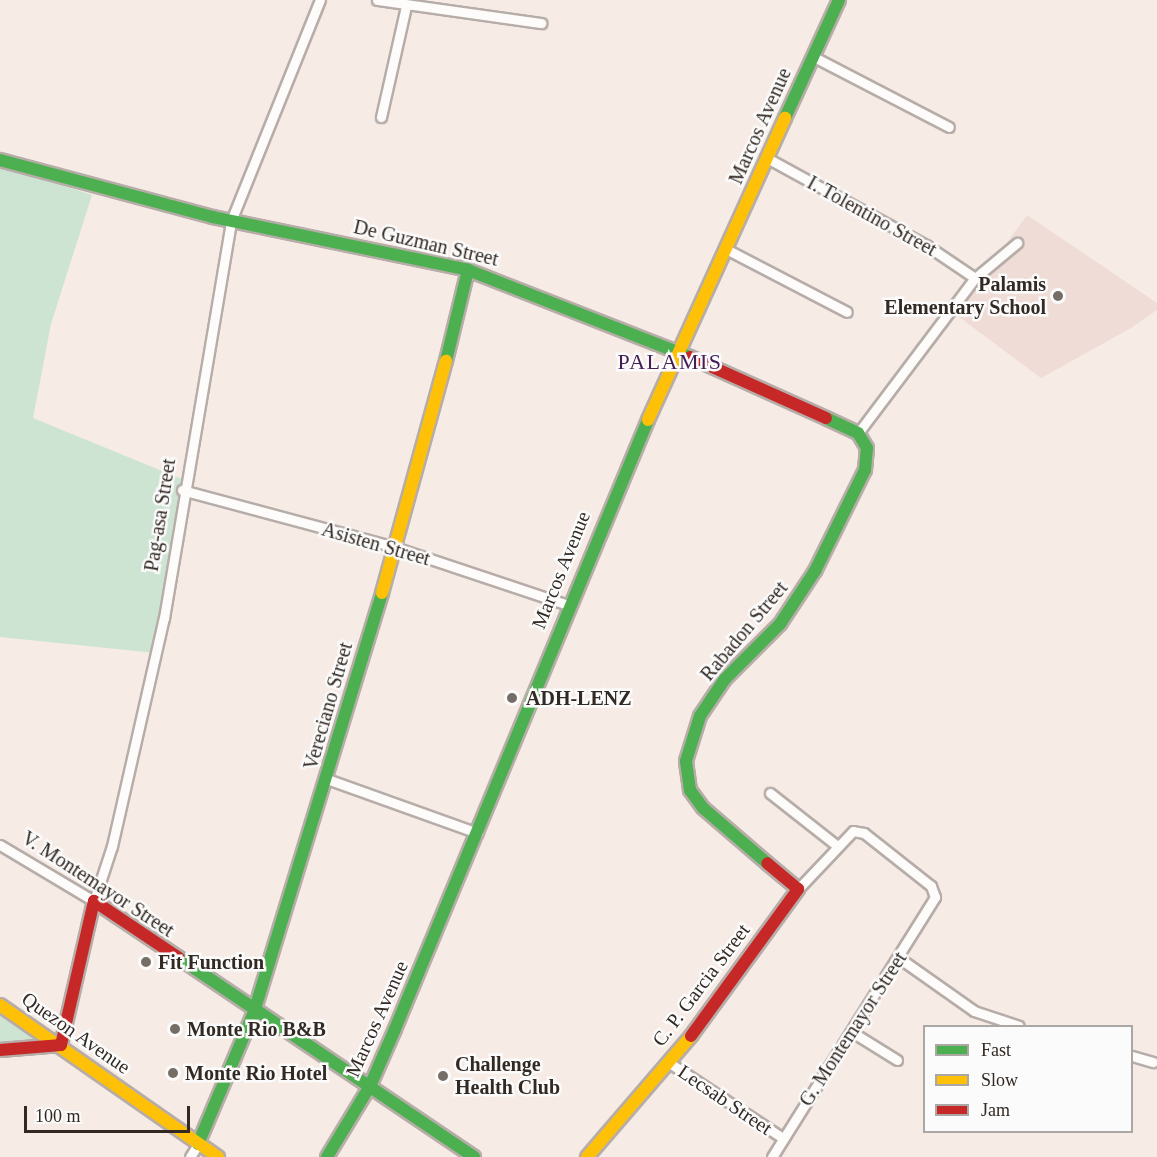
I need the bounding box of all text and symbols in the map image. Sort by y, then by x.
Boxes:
street label: Marcos Avenue [723,64,797,188]
street label: I. Tolentino Street [803,170,941,262]
street label: De Guzman Street [351,215,501,271]
place label: Palamis Elementary School [884,272,1046,319]
marker: Palamis Elementary School [1051,289,1065,303]
district label: PALAMIS [617,349,723,375]
street label: Pag-asa Street [139,457,181,573]
street label: Marcos Avenue [526,507,596,633]
street label: Asisten Street [319,517,433,571]
street label: Rabadon Street [695,576,793,686]
street label: Vereciano Street [298,639,358,773]
place label: ADH-LENZ [526,686,632,710]
marker: ADH-LENZ [503,689,521,707]
street label: V. Montemayor Street [17,826,179,942]
street label: C. P. Garcia Street [647,919,755,1051]
street label: G. Montemayor Street [794,947,912,1111]
place label: Fit Function [158,950,264,974]
marker: Fit Function [139,955,153,969]
street label: Marcos Avenue [340,957,414,1081]
street label: Quezon Avenue [17,986,135,1080]
place label: Monte Rio B&B [187,1017,326,1041]
marker: Monte Rio B&B [168,1022,182,1036]
legend [923,1025,1133,1133]
text: Fast [981,1040,1011,1060]
place label: Challenge Health Club [455,1052,560,1099]
street label: Lecsab Street [673,1060,777,1140]
place label: Monte Rio Hotel [185,1061,327,1085]
marker: Monte Rio Hotel [166,1066,180,1080]
marker: Challenge Health Club [436,1069,450,1083]
text: Slow [981,1070,1018,1090]
scale bar [27,1094,194,1132]
text: Jam [981,1100,1010,1120]
text: 100 m [35,1106,81,1126]

